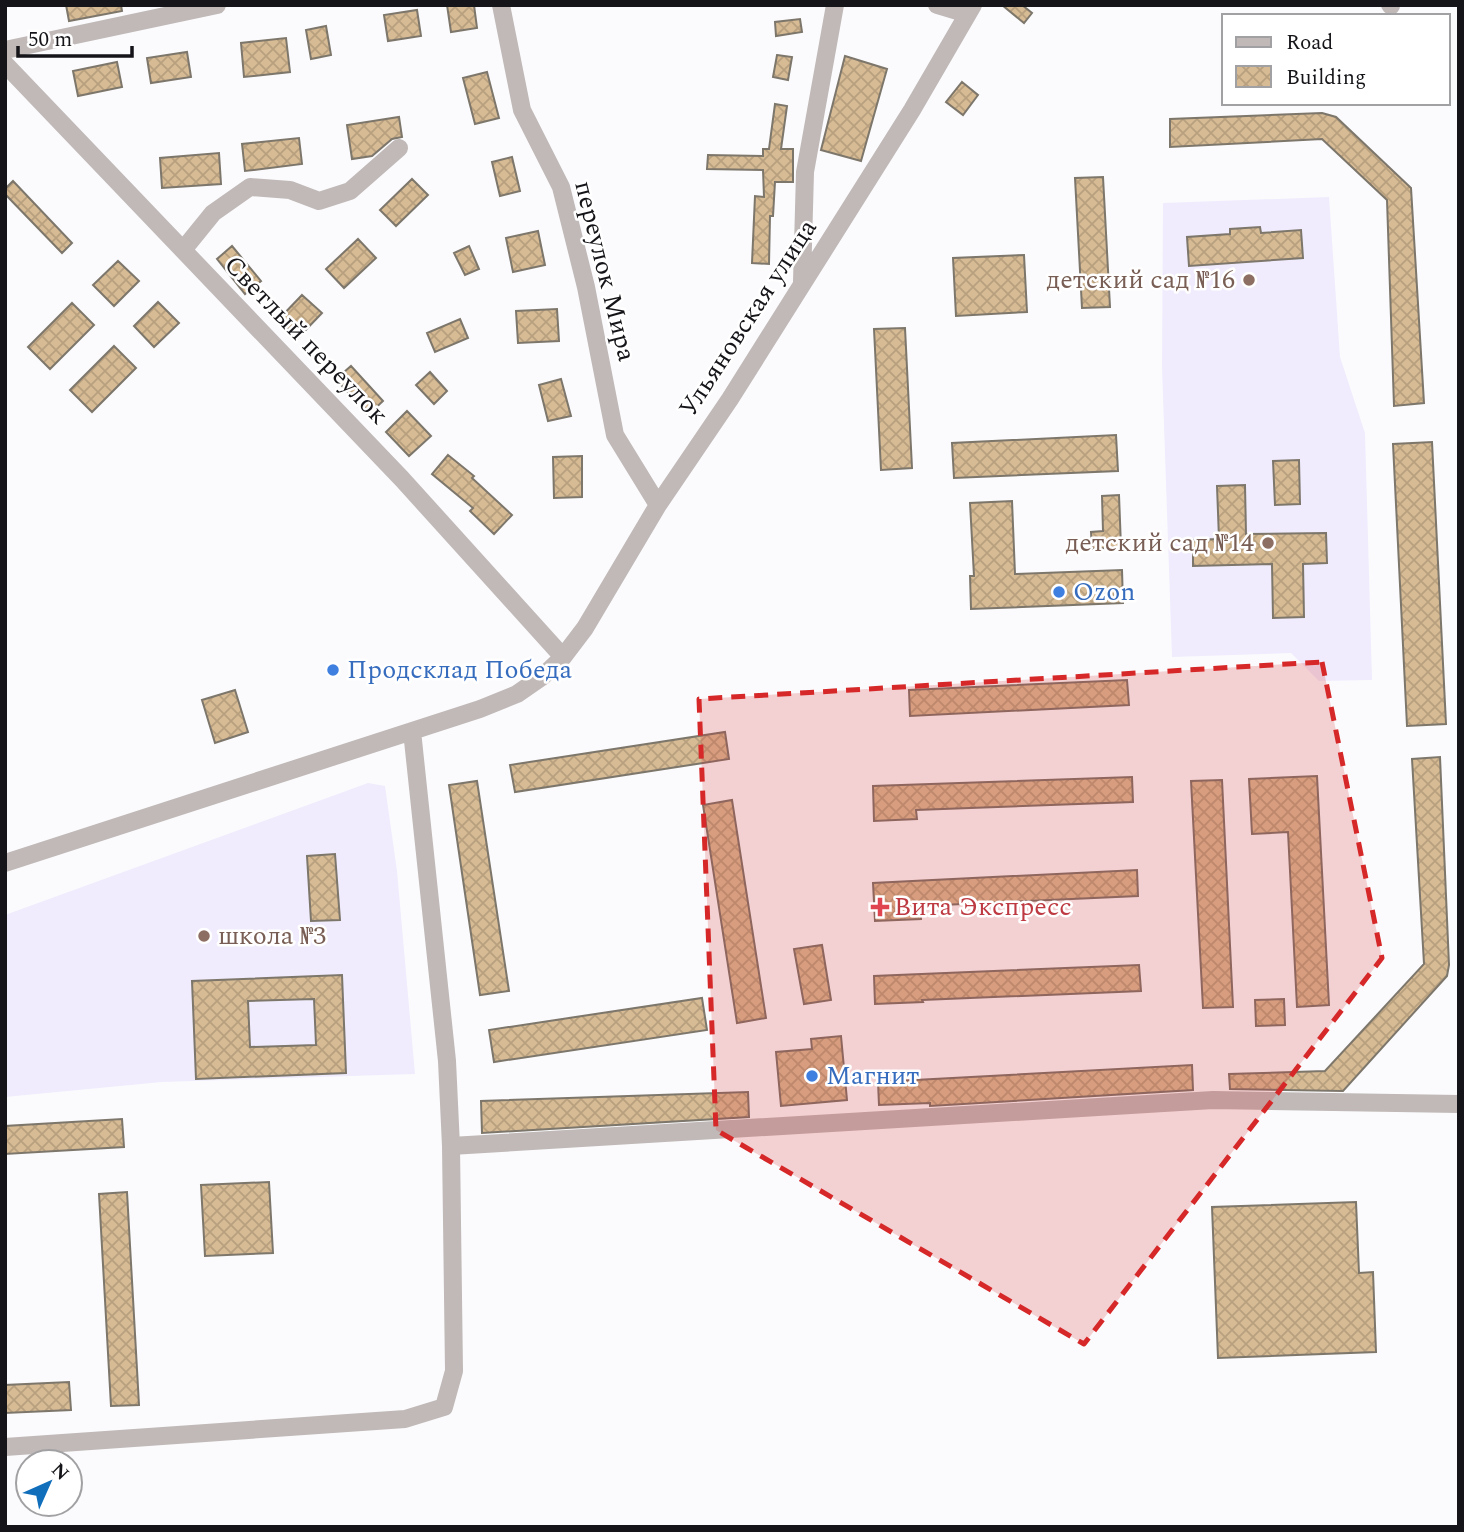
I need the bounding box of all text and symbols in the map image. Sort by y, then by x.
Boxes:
scale bar [18,14,131,58]
legend [1222,14,1450,105]
text: 50 m [28,24,72,56]
text: Road [1286,27,1333,59]
text: Building [1286,62,1366,94]
street label: переулок Мира [563,176,647,366]
street label: Ульяновская улица [669,211,827,425]
street label: Светлый переулок [214,246,398,434]
place label: детский сад №16 [1046,260,1235,300]
marker: детский сад №16 [1241,272,1257,288]
place label: детский сад №14 [1065,523,1254,563]
marker: детский сад №14 [1260,535,1276,551]
place label: Ozon [1073,572,1135,612]
marker: Ozon [1051,584,1067,600]
place label: Продсклад Победа [347,650,572,690]
marker: Продсклад Победа [325,662,341,678]
place label: Вита Экспресс [894,887,1072,927]
marker: Вита Экспресс [872,899,888,915]
place label: школа №3 [218,916,326,956]
marker: школа №3 [196,928,212,944]
place label: Магнит [826,1056,920,1096]
marker: Магнит [804,1068,820,1084]
north arrow [14,1448,84,1518]
text: N [44,1456,76,1488]

